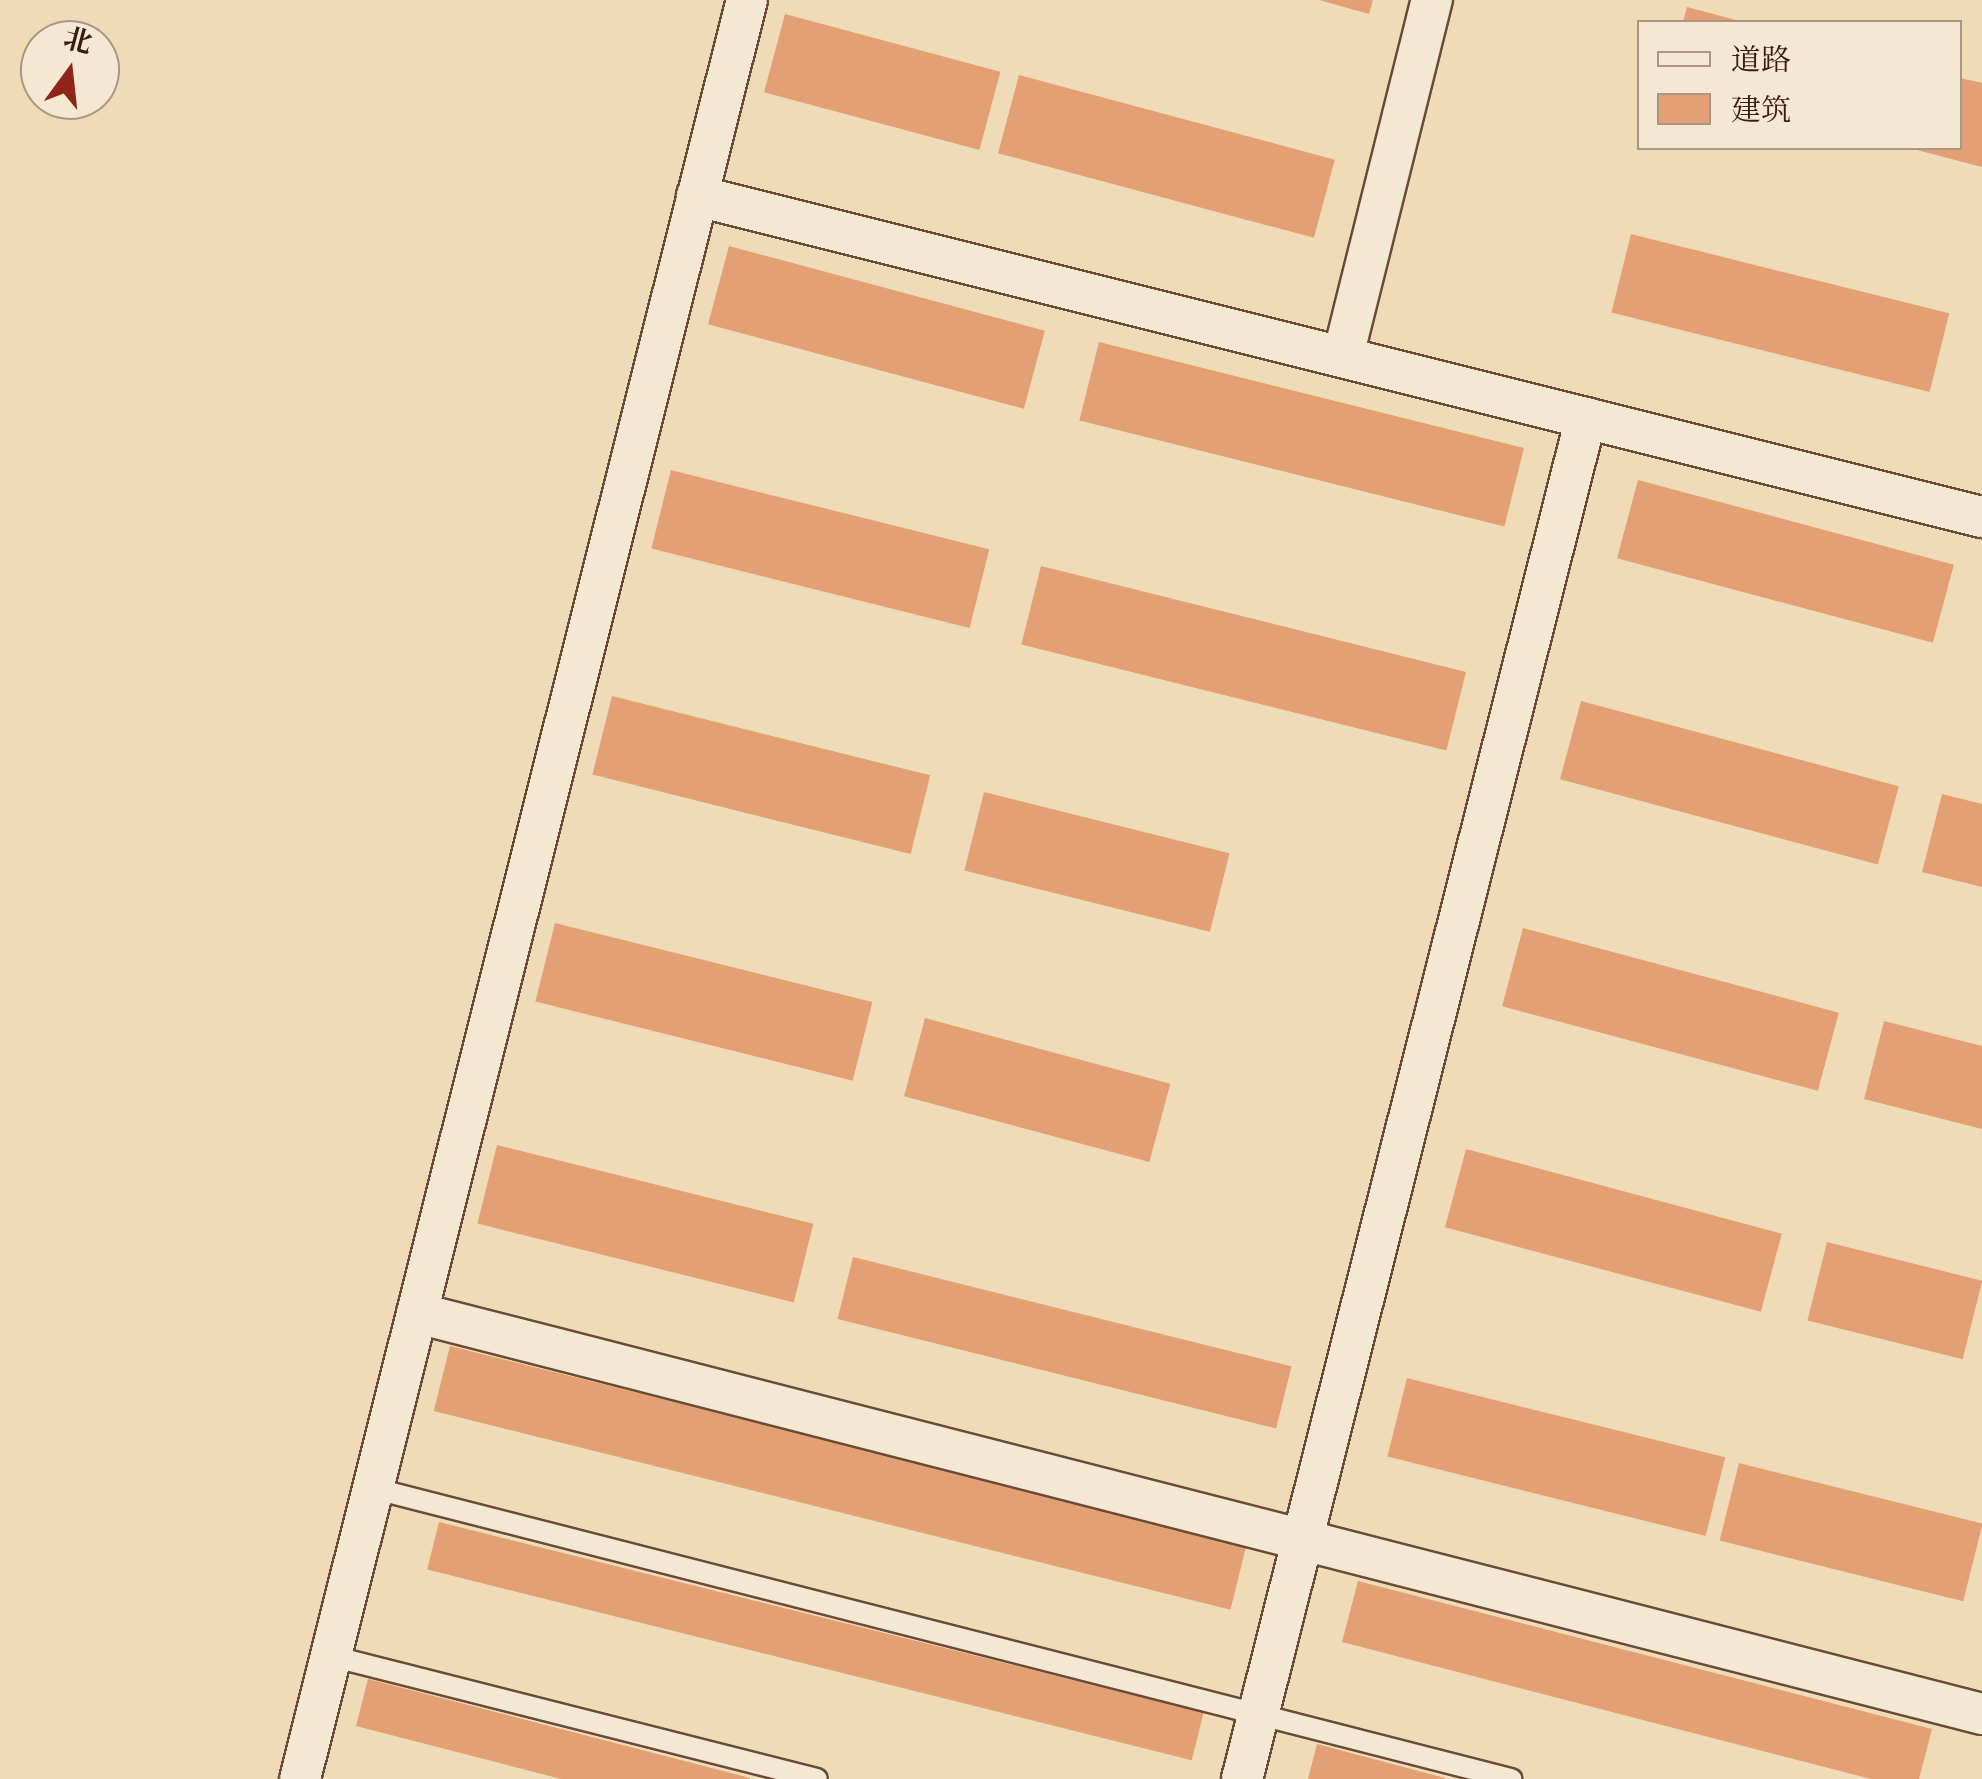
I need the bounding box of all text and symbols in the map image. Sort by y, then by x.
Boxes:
north arrow [20,20,120,120]
text: 北 [59,20,96,65]
legend [1637,20,1962,150]
text: 道路 [1731,41,1791,83]
text: 建筑 [1731,91,1791,133]

